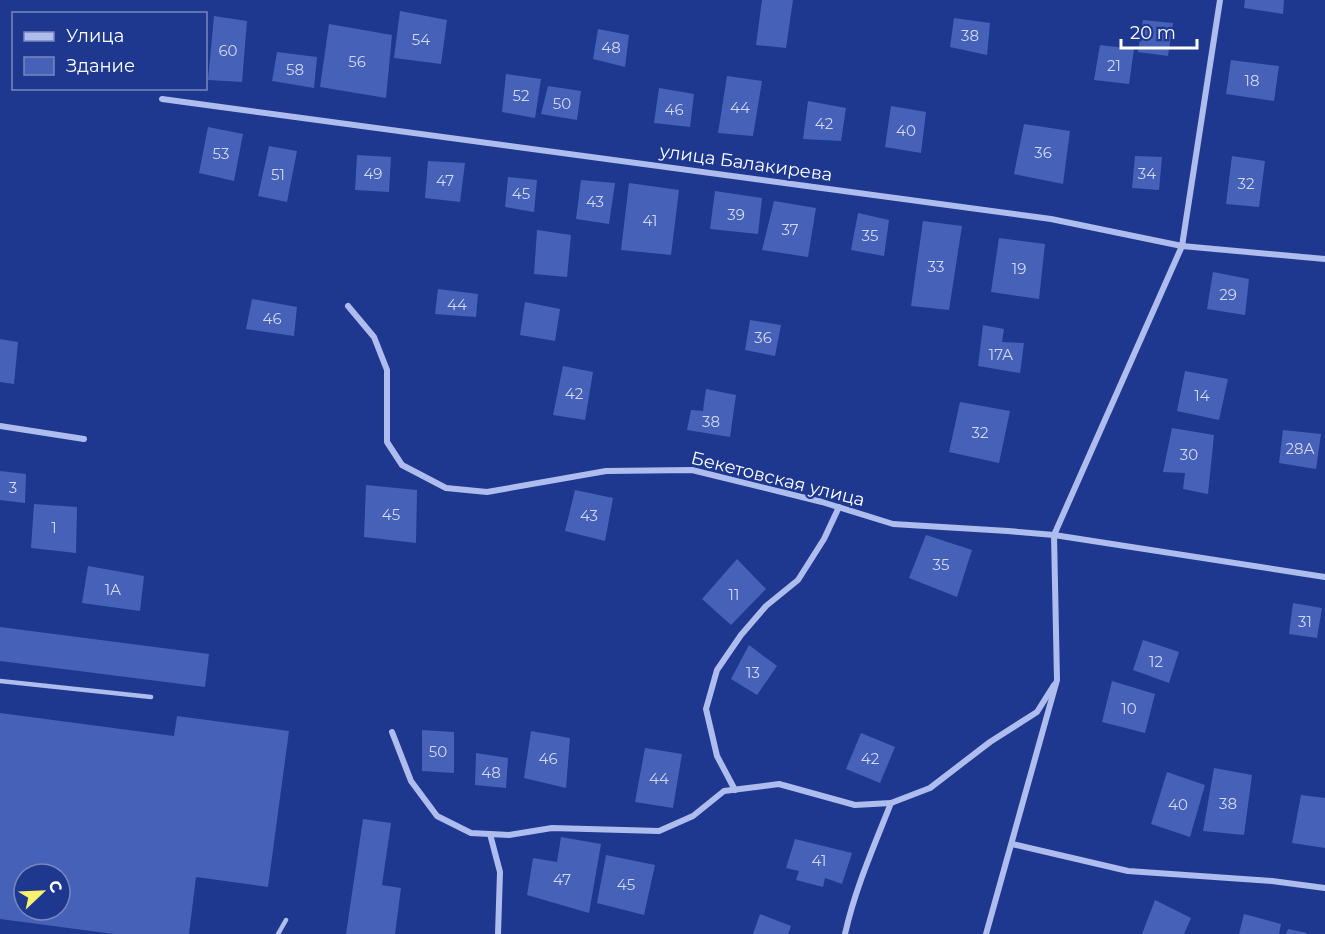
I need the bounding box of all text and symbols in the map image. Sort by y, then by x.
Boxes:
legend [12,12,207,90]
scale bar [1121,12,1198,50]
text: 20 m [1130,22,1176,44]
text: Улица [66,25,124,47]
house number: 38 [961,26,979,45]
house number: 54 [412,30,430,49]
house number: 48 [601,38,621,57]
house number: 60 [218,41,238,60]
house number: 56 [348,52,366,71]
text: Здание [66,55,135,77]
house number: 21 [1107,56,1121,75]
house number: 58 [286,60,304,79]
house number: 18 [1245,71,1260,90]
house number: 52 [513,86,529,105]
house number: 50 [553,94,571,113]
house number: 44 [730,98,750,117]
house number: 46 [664,100,684,119]
house number: 42 [815,114,833,133]
house number: 40 [896,121,916,140]
street label: улица Балакирева [657,140,834,186]
house number: 36 [1034,143,1052,162]
house number: 53 [213,144,229,163]
house number: 49 [364,164,382,183]
house number: 34 [1138,164,1156,183]
house number: 51 [271,165,285,184]
house number: 47 [436,171,454,190]
house number: 32 [1238,174,1254,193]
house number: 45 [512,184,530,203]
house number: 43 [586,192,604,211]
house number: 39 [727,205,745,224]
house number: 41 [643,211,657,230]
house number: 37 [781,220,799,239]
house number: 35 [862,226,878,245]
house number: 33 [928,257,944,276]
house number: 19 [1012,259,1026,278]
house number: 29 [1219,285,1237,304]
house number: 44 [447,295,467,314]
house number: 46 [262,309,282,328]
house number: 36 [754,328,772,347]
house number: 17А [989,345,1013,364]
house number: 42 [565,384,583,403]
house number: 14 [1194,386,1210,405]
house number: 38 [702,412,720,431]
house number: 32 [972,423,988,442]
house number: 28А [1285,439,1315,458]
house number: 30 [1180,445,1198,464]
street label: Бекетовская улица [689,447,867,511]
house number: 3 [9,478,17,497]
house number: 45 [382,505,400,524]
house number: 43 [580,506,598,525]
house number: 1 [51,518,57,537]
house number: 35 [933,555,949,574]
house number: 1А [105,580,121,599]
house number: 11 [729,585,739,604]
house number: 31 [1298,612,1312,631]
house number: 12 [1149,652,1163,671]
house number: 13 [746,663,760,682]
house number: 10 [1121,699,1137,718]
house number: 50 [429,742,447,761]
house number: 46 [538,749,558,768]
house number: 42 [861,749,879,768]
house number: 48 [481,763,501,782]
house number: 44 [649,769,669,788]
house number: 38 [1219,794,1237,813]
house number: 40 [1168,795,1188,814]
house number: 41 [812,851,826,870]
north arrow [12,862,72,922]
house number: 47 [553,870,571,889]
house number: 45 [617,875,635,894]
text: С [44,877,67,896]

